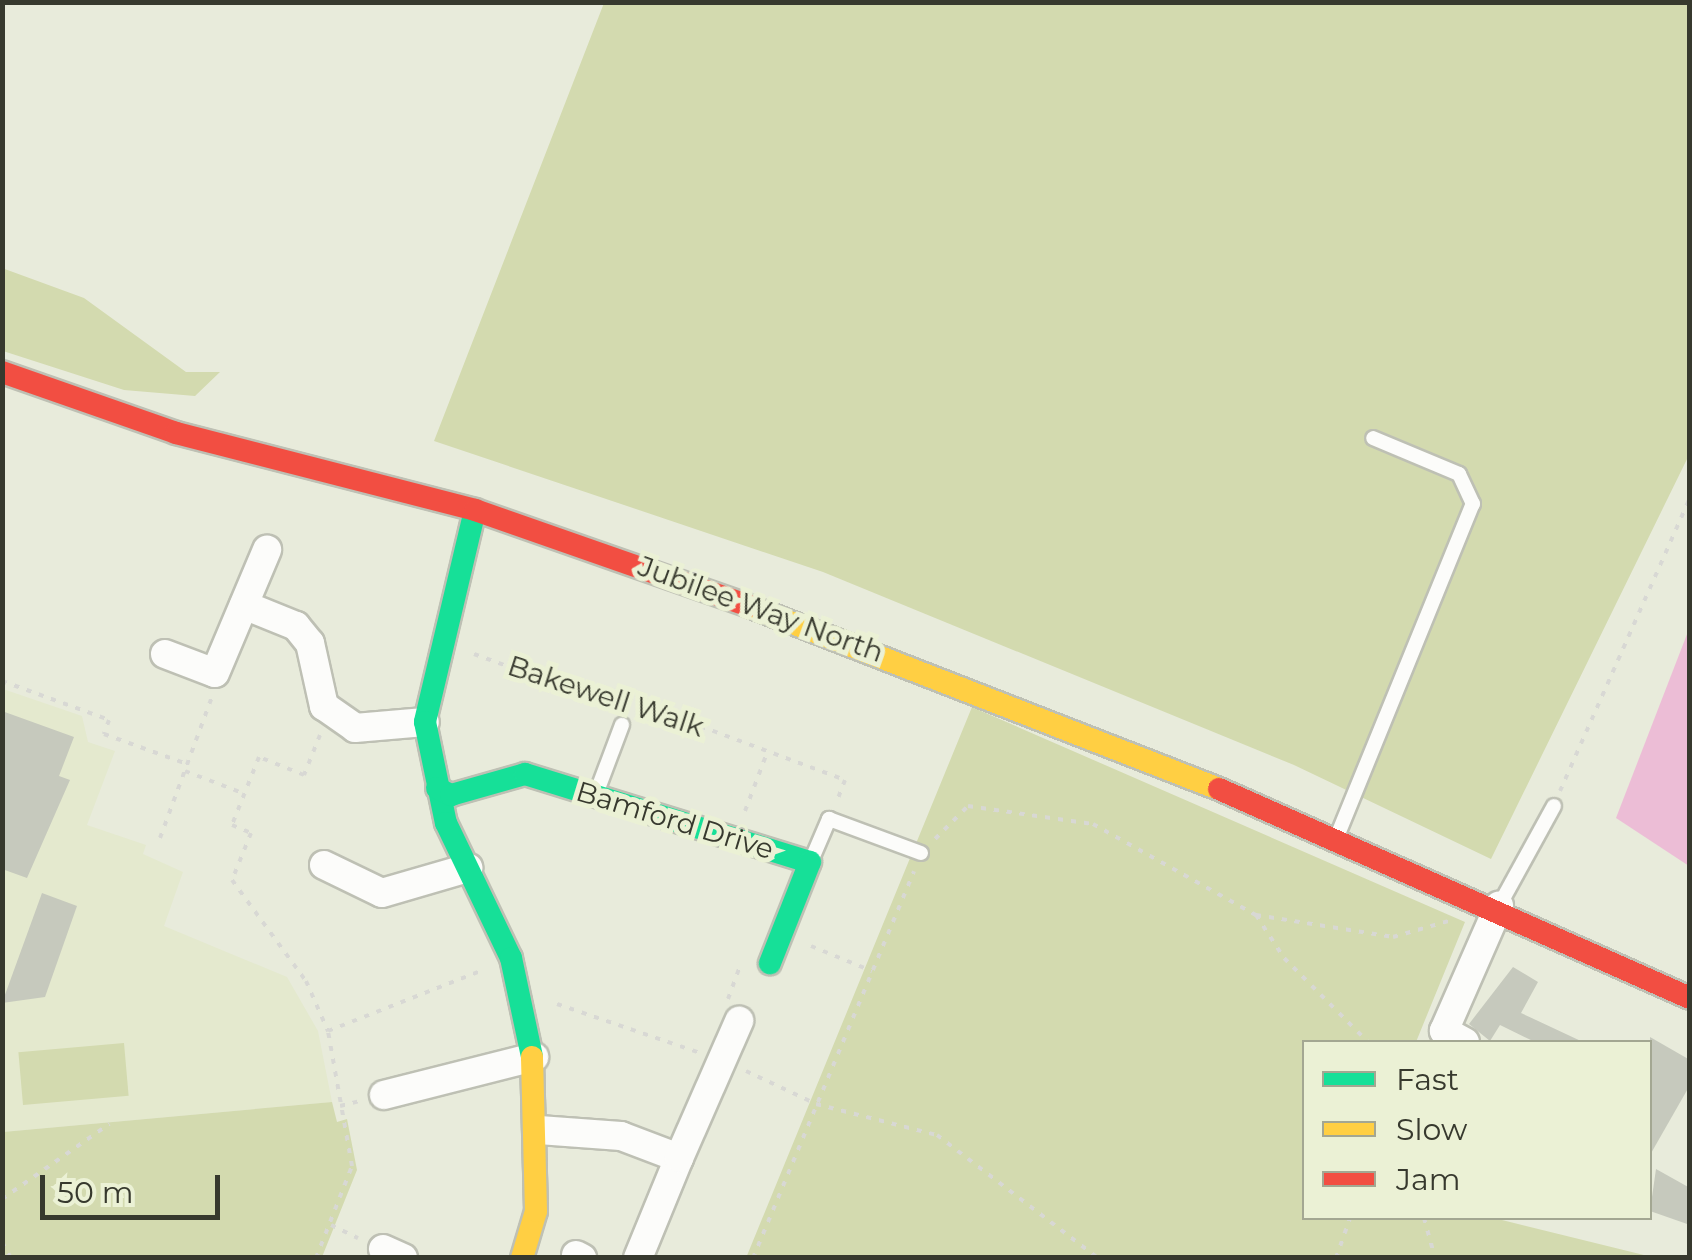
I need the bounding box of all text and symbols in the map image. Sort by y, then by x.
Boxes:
street label: Jubilee Way North [634,549,888,669]
street label: Bakewell Walk [504,648,708,744]
street label: Bamford Drive [572,774,778,866]
legend [1302,1040,1652,1220]
text: Fast [1396,1061,1459,1098]
text: Slow [1396,1111,1467,1148]
scale bar [45,1155,225,1217]
text: Jam [1396,1161,1461,1198]
text: 50 m [57,1174,134,1211]

